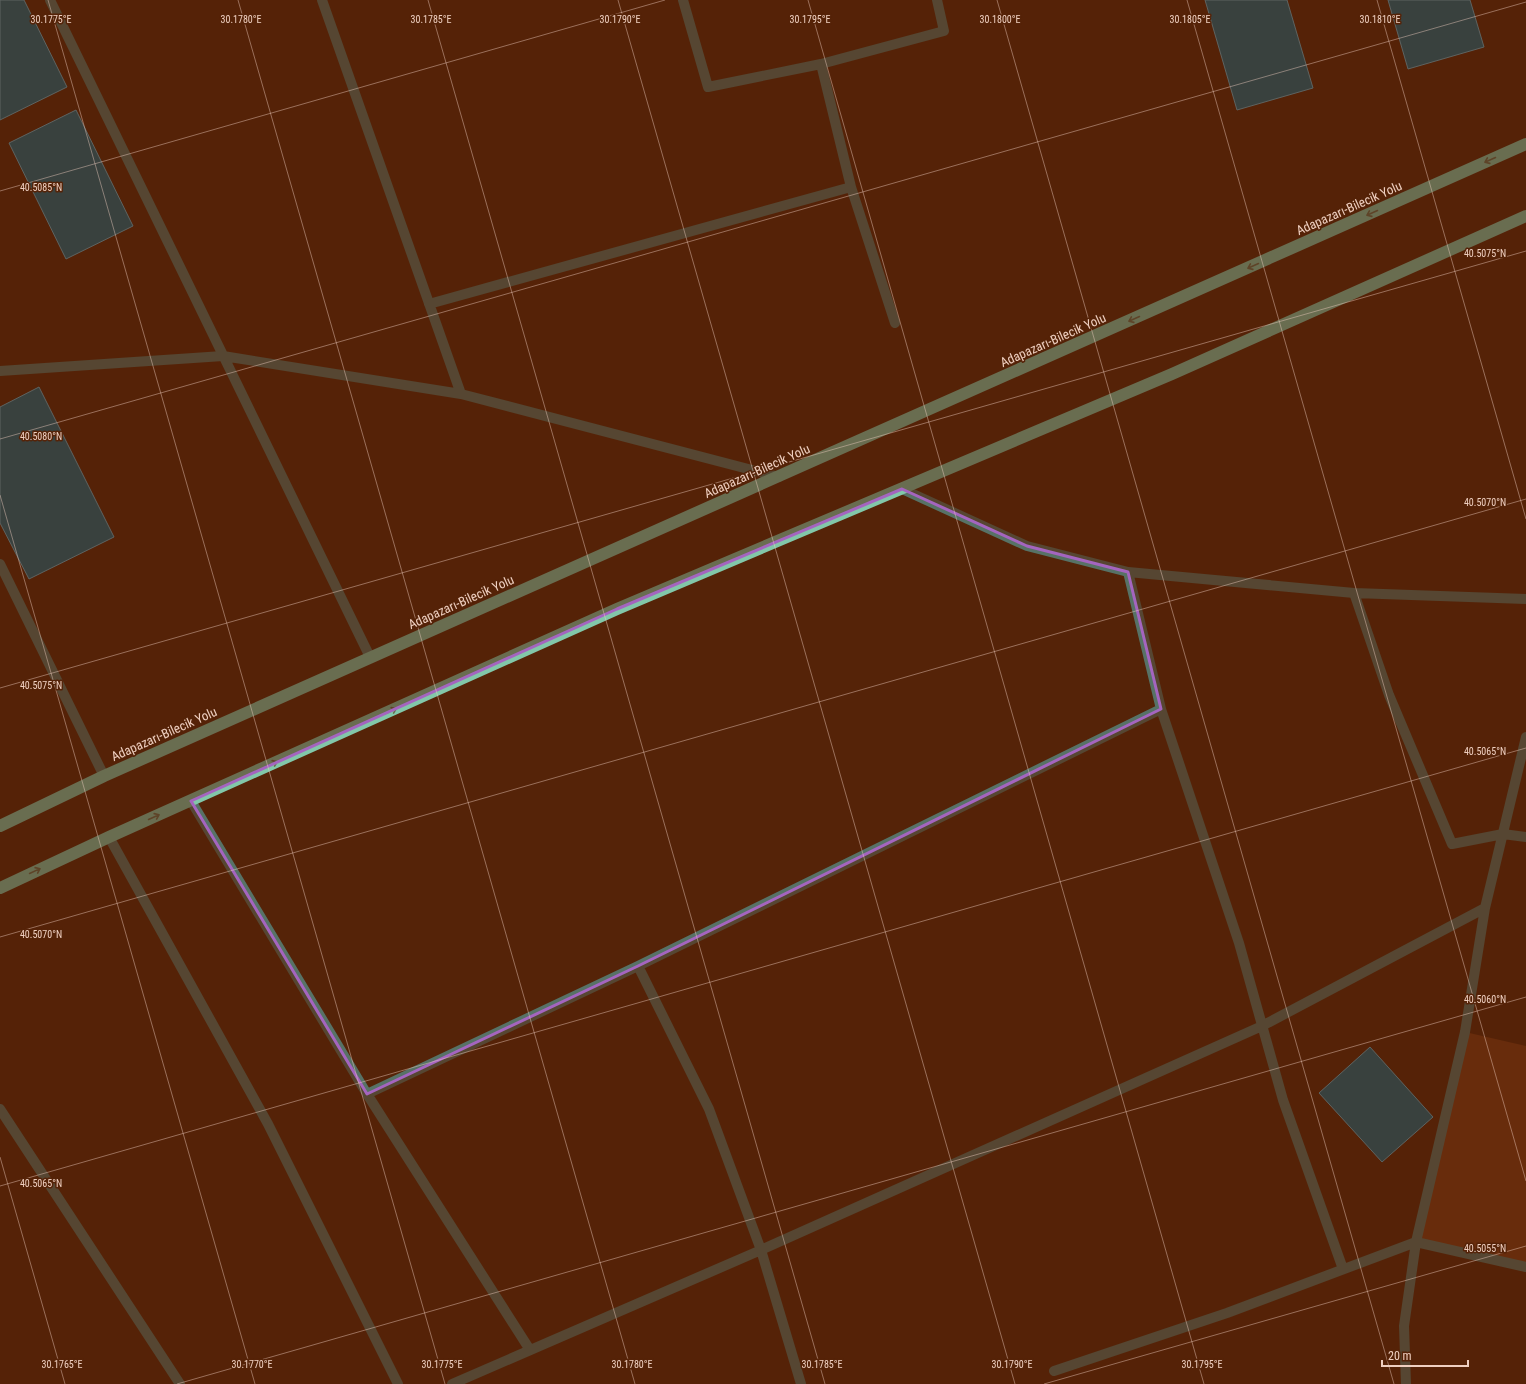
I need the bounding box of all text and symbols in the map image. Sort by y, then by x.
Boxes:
text: 30.1775°E [31,14,72,25]
text: 30.1780°E [221,14,262,25]
text: 30.1785°E [411,14,452,25]
text: 30.1790°E [600,14,641,25]
text: 30.1795°E [790,14,831,25]
text: 30.1800°E [980,14,1021,25]
text: 30.1805°E [1170,14,1211,25]
text: 30.1810°E [1360,14,1401,25]
one-way arrow [1485,157,1497,164]
street label: Adapazarı-Bilecik Yolu [1294,178,1404,238]
text: 40.5085°N [20,182,62,193]
one-way arrow [1366,210,1378,217]
text: 40.5075°N [1464,248,1506,259]
one-way arrow [1247,263,1259,270]
street label: Adapazarı-Bilecik Yolu [998,310,1108,370]
one-way arrow [1129,316,1141,323]
text: 40.5080°N [20,431,62,442]
street label: Adapazarı-Bilecik Yolu [702,441,812,501]
text: 40.5070°N [1464,497,1506,508]
street label: Adapazarı-Bilecik Yolu [406,572,516,632]
text: 40.5075°N [20,680,62,691]
street label: Adapazarı-Bilecik Yolu [109,704,219,764]
one-way arrow [384,707,396,714]
text: 40.5065°N [1464,746,1506,757]
one-way arrow [266,760,278,767]
one-way arrow [147,813,159,820]
one-way arrow [29,867,41,874]
text: 40.5070°N [20,929,62,940]
text: 40.5060°N [1464,994,1506,1005]
text: 40.5065°N [20,1178,62,1189]
text: 40.5055°N [1464,1243,1506,1254]
scale bar [1382,1342,1468,1368]
text: 20 m [1388,1349,1412,1363]
text: 30.1765°E [42,1359,83,1370]
text: 30.1770°E [232,1359,273,1370]
text: 30.1775°E [422,1359,463,1370]
text: 30.1780°E [612,1359,653,1370]
text: 30.1785°E [802,1359,843,1370]
text: 30.1790°E [992,1359,1033,1370]
text: 30.1795°E [1182,1359,1223,1370]

